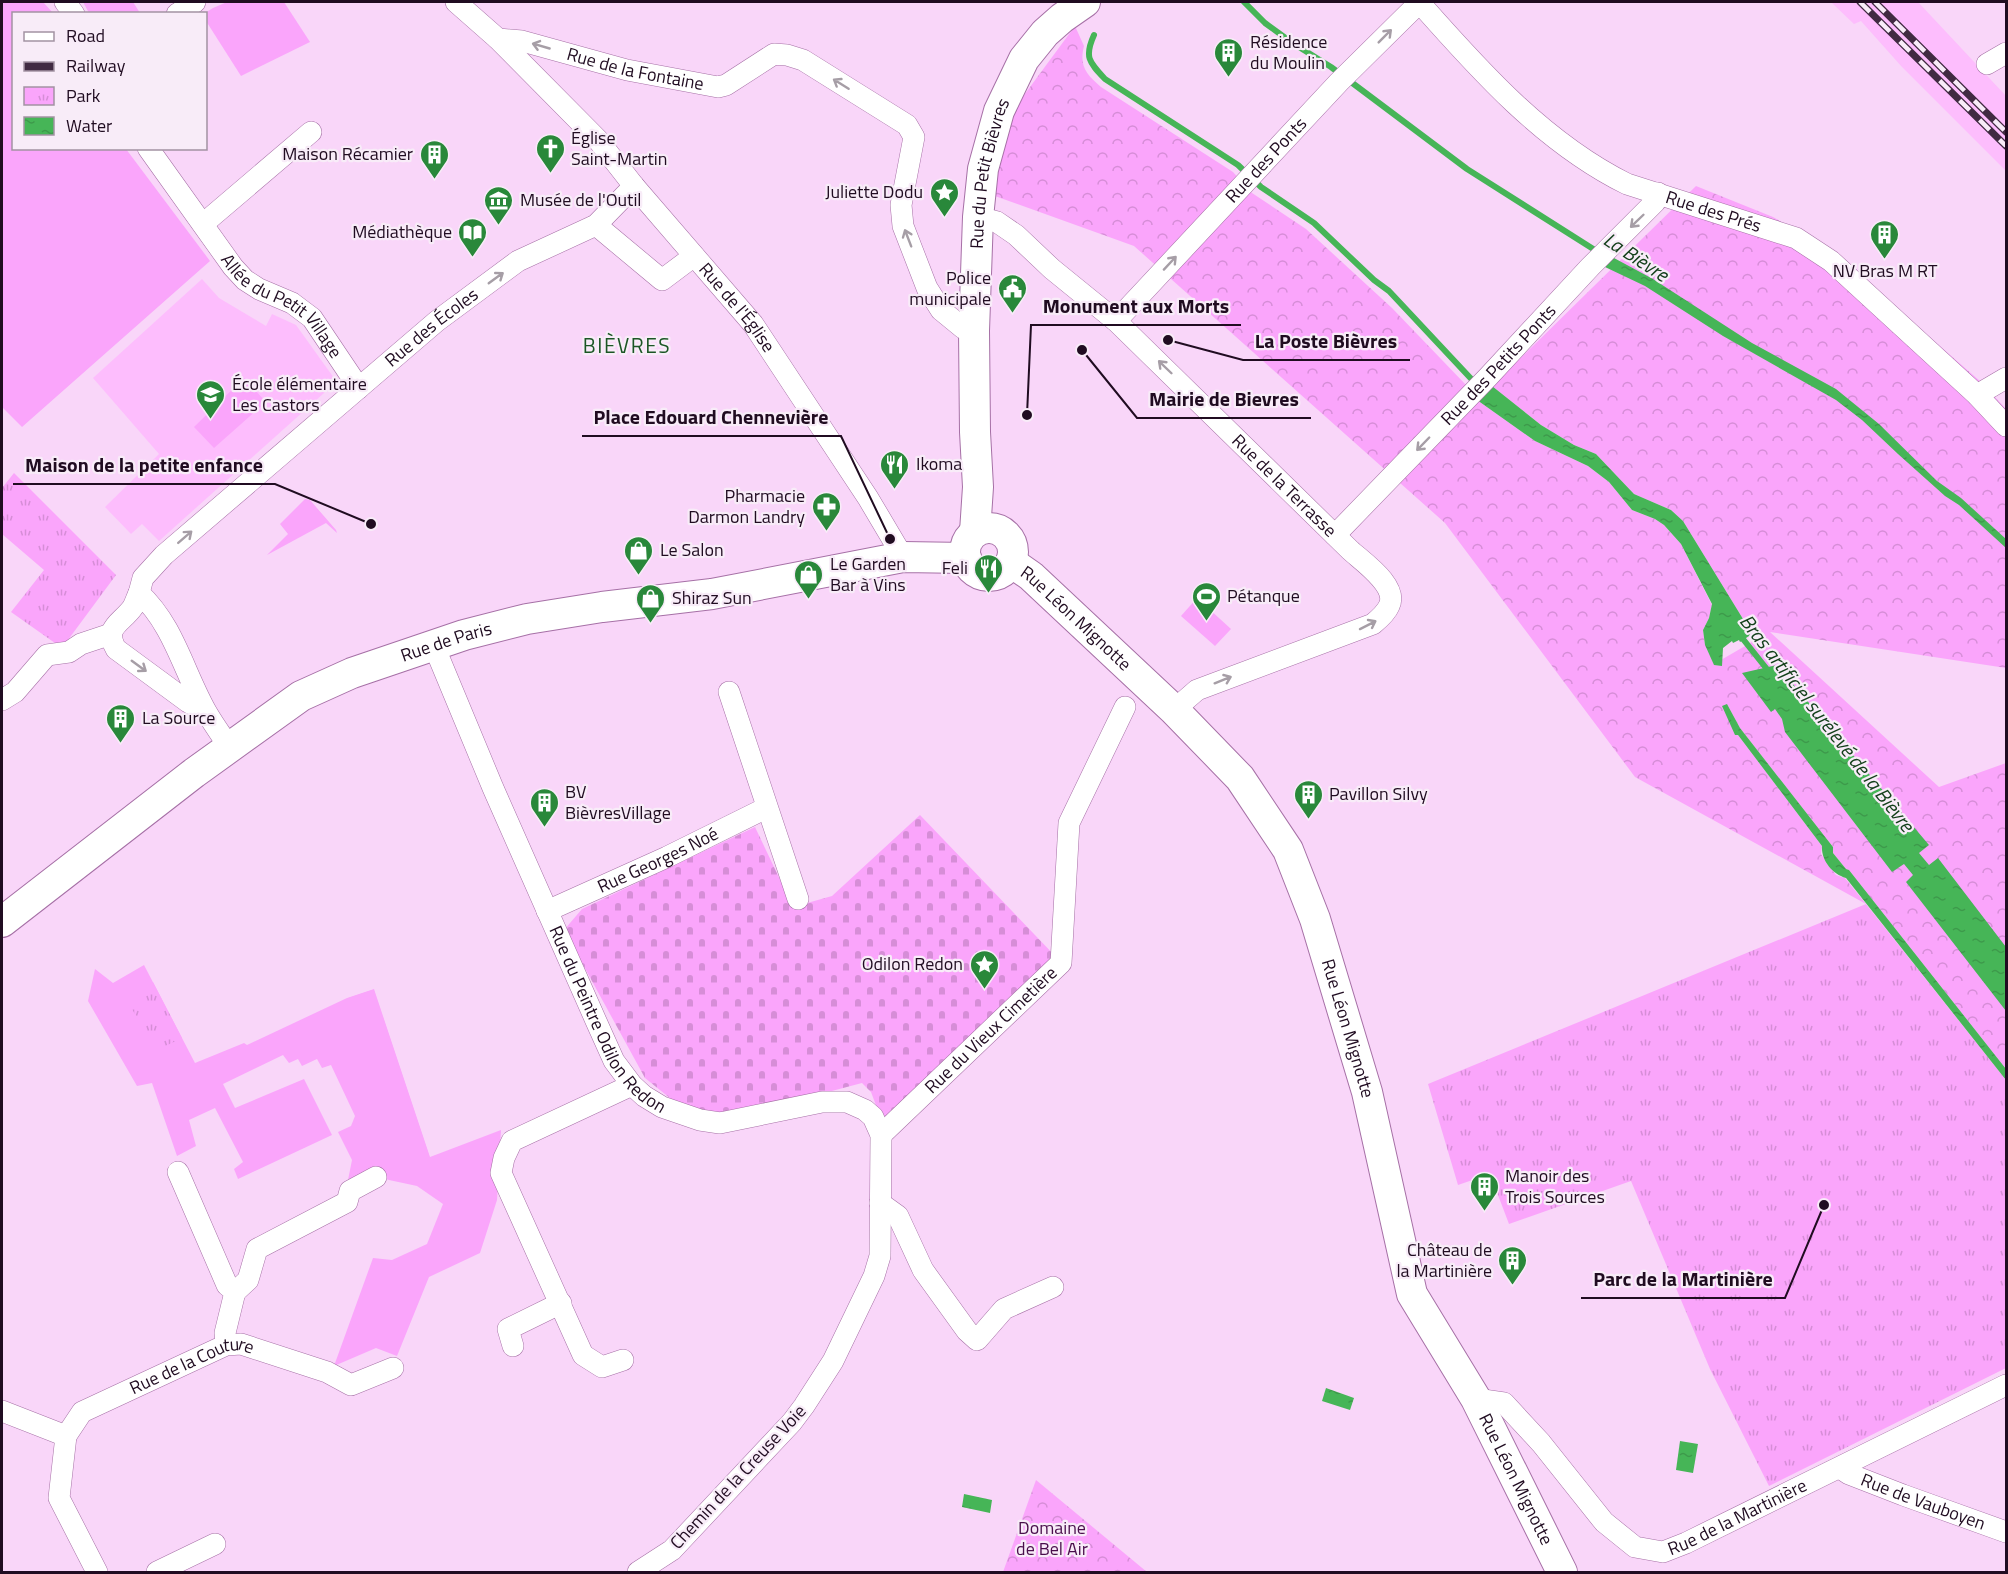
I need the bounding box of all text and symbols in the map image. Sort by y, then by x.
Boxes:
legend [12,12,207,150]
text: Road [66,22,105,49]
place label: Résidence du Moulin [1250,28,1327,76]
one-way arrow [1378,28,1393,43]
building icon: Résidence du Moulin [1213,36,1245,78]
one-way arrow [532,40,551,51]
street label: Rue de la Fontaine [564,40,706,97]
text: Railway [66,52,126,79]
one-way arrow [833,77,850,89]
text: Park [66,82,101,109]
street label: Rue du Petit Bièvres [963,93,1016,249]
street label: Rue des Ponts [1219,111,1313,209]
text: Water [66,112,112,139]
place label: Église Saint-Martin [571,124,667,172]
church icon: Église Saint-Martin [534,132,566,174]
building icon: Maison Récamier [418,138,450,180]
place label: Maison Récamier [282,140,413,167]
place icon: Juliette Dodu [928,176,960,218]
place label: Juliette Dodu [825,178,923,205]
street label: Rue des Prés [1662,183,1765,239]
museum icon: Musée de l'Outil [483,184,515,226]
place label: Musée de l'Outil [520,186,642,213]
one-way arrow [1629,213,1644,228]
library icon: Médiathèque [457,216,489,258]
place label: Médiathèque [352,218,452,245]
building icon: NV Bras M RT [1869,218,1901,260]
water label: La Bièvre [1598,224,1676,290]
one-way arrow [902,230,913,248]
street label: Allée du Petit Village [215,248,349,363]
one-way arrow [1163,255,1177,270]
street label: Rue de l'Église [693,256,782,358]
place label: NV Bras M RT [1833,257,1938,284]
place label: Police municipale [909,264,991,312]
one-way arrow [487,271,503,284]
public building icon: Police municipale [996,272,1028,314]
street label: Rue des Écoles [379,281,484,373]
callout: Monument aux Morts [1031,287,1241,325]
text: Monument aux Morts [1043,290,1229,321]
street label: Rue des Petits Ponts [1434,298,1562,431]
callout: La Poste Bièvres [1243,322,1410,360]
text: La Poste Bièvres [1255,325,1397,356]
district label: BIÈVRES [583,329,671,361]
one-way arrow [1157,360,1172,375]
place label: École élémentaire Les Castors [232,370,367,418]
school or university icon: École élémentaire Les Castors [195,378,227,420]
callout: Mairie de Bievres [1137,380,1311,418]
text: Mairie de Bievres [1149,383,1299,414]
callout: Place Edouard Chennevière [582,398,841,436]
text: Place Edouard Chennevière [594,401,828,432]
street label: Rue de la Terrasse [1226,427,1343,543]
one-way arrow [1416,437,1430,452]
callout: Maison de la petite enfance [13,446,275,484]
restaurant icon: Ikoma [879,448,911,490]
text: Maison de la petite enfance [25,449,263,480]
place label: Ikoma [916,450,962,477]
place label: Pharmacie Darmon Landry [688,482,805,530]
pharmacy icon: Pharmacie Darmon Landry [810,490,842,532]
one-way arrow [177,530,192,544]
shop icon: Le Salon [623,534,655,576]
place label: Le Salon [660,536,724,563]
place label: Le Garden Bar à Vins [830,550,906,598]
restaurant icon: Feli [973,552,1005,594]
place label: Feli [942,554,968,581]
shop icon: Le Garden Bar à Vins [793,558,825,600]
street label: Rue Léon Mignotte [1015,559,1138,677]
sports icon: Pétanque [1190,580,1222,622]
shop icon: Shiraz Sun [635,582,667,624]
place label: Pétanque [1227,582,1300,609]
place label: Shiraz Sun [672,584,752,611]
water label: Bras artificiel surélevé de la Bièvre [1732,607,1924,840]
street label: Rue de Paris [397,615,494,669]
one-way arrow [1359,619,1376,631]
one-way arrow [130,660,146,672]
one-way arrow [1214,674,1232,685]
building icon: La Source [105,702,137,744]
place label: La Source [142,704,215,731]
place label: BV BièvresVillage [565,778,671,826]
building icon: Pavillon Silvy [1292,778,1324,820]
place label: Pavillon Silvy [1329,780,1428,807]
building icon: BV BièvresVillage [528,786,560,828]
street label: Rue Georges Noé [593,820,723,900]
street label: Rue du Peintre Odilon Redon [542,921,672,1120]
place icon: Odilon Redon [968,948,1000,990]
place label: Odilon Redon [862,950,963,977]
street label: Rue Léon Mignotte [1315,956,1382,1100]
street label: Rue du Vieux Cimetière [918,960,1063,1100]
place label: Manoir des Trois Sources [1505,1162,1605,1210]
building icon: Manoir des Trois Sources [1468,1170,1500,1212]
place label: Château de la Martinière [1396,1236,1492,1284]
building icon: Château de la Martinière [1497,1244,1529,1286]
callout: Parc de la Martinière [1581,1260,1785,1298]
text: Parc de la Martinière [1593,1263,1773,1294]
street label: Rue de la Couture [125,1330,258,1401]
street label: Chemin de la Creuse Voie [663,1398,812,1555]
street label: Rue Léon Mignotte [1472,1409,1560,1549]
street label: Rue de Vauboyen [1857,1466,1989,1537]
street label: Rue de la Martinière [1663,1471,1811,1562]
park label: Domaine de Bel Air [1016,1514,1088,1562]

